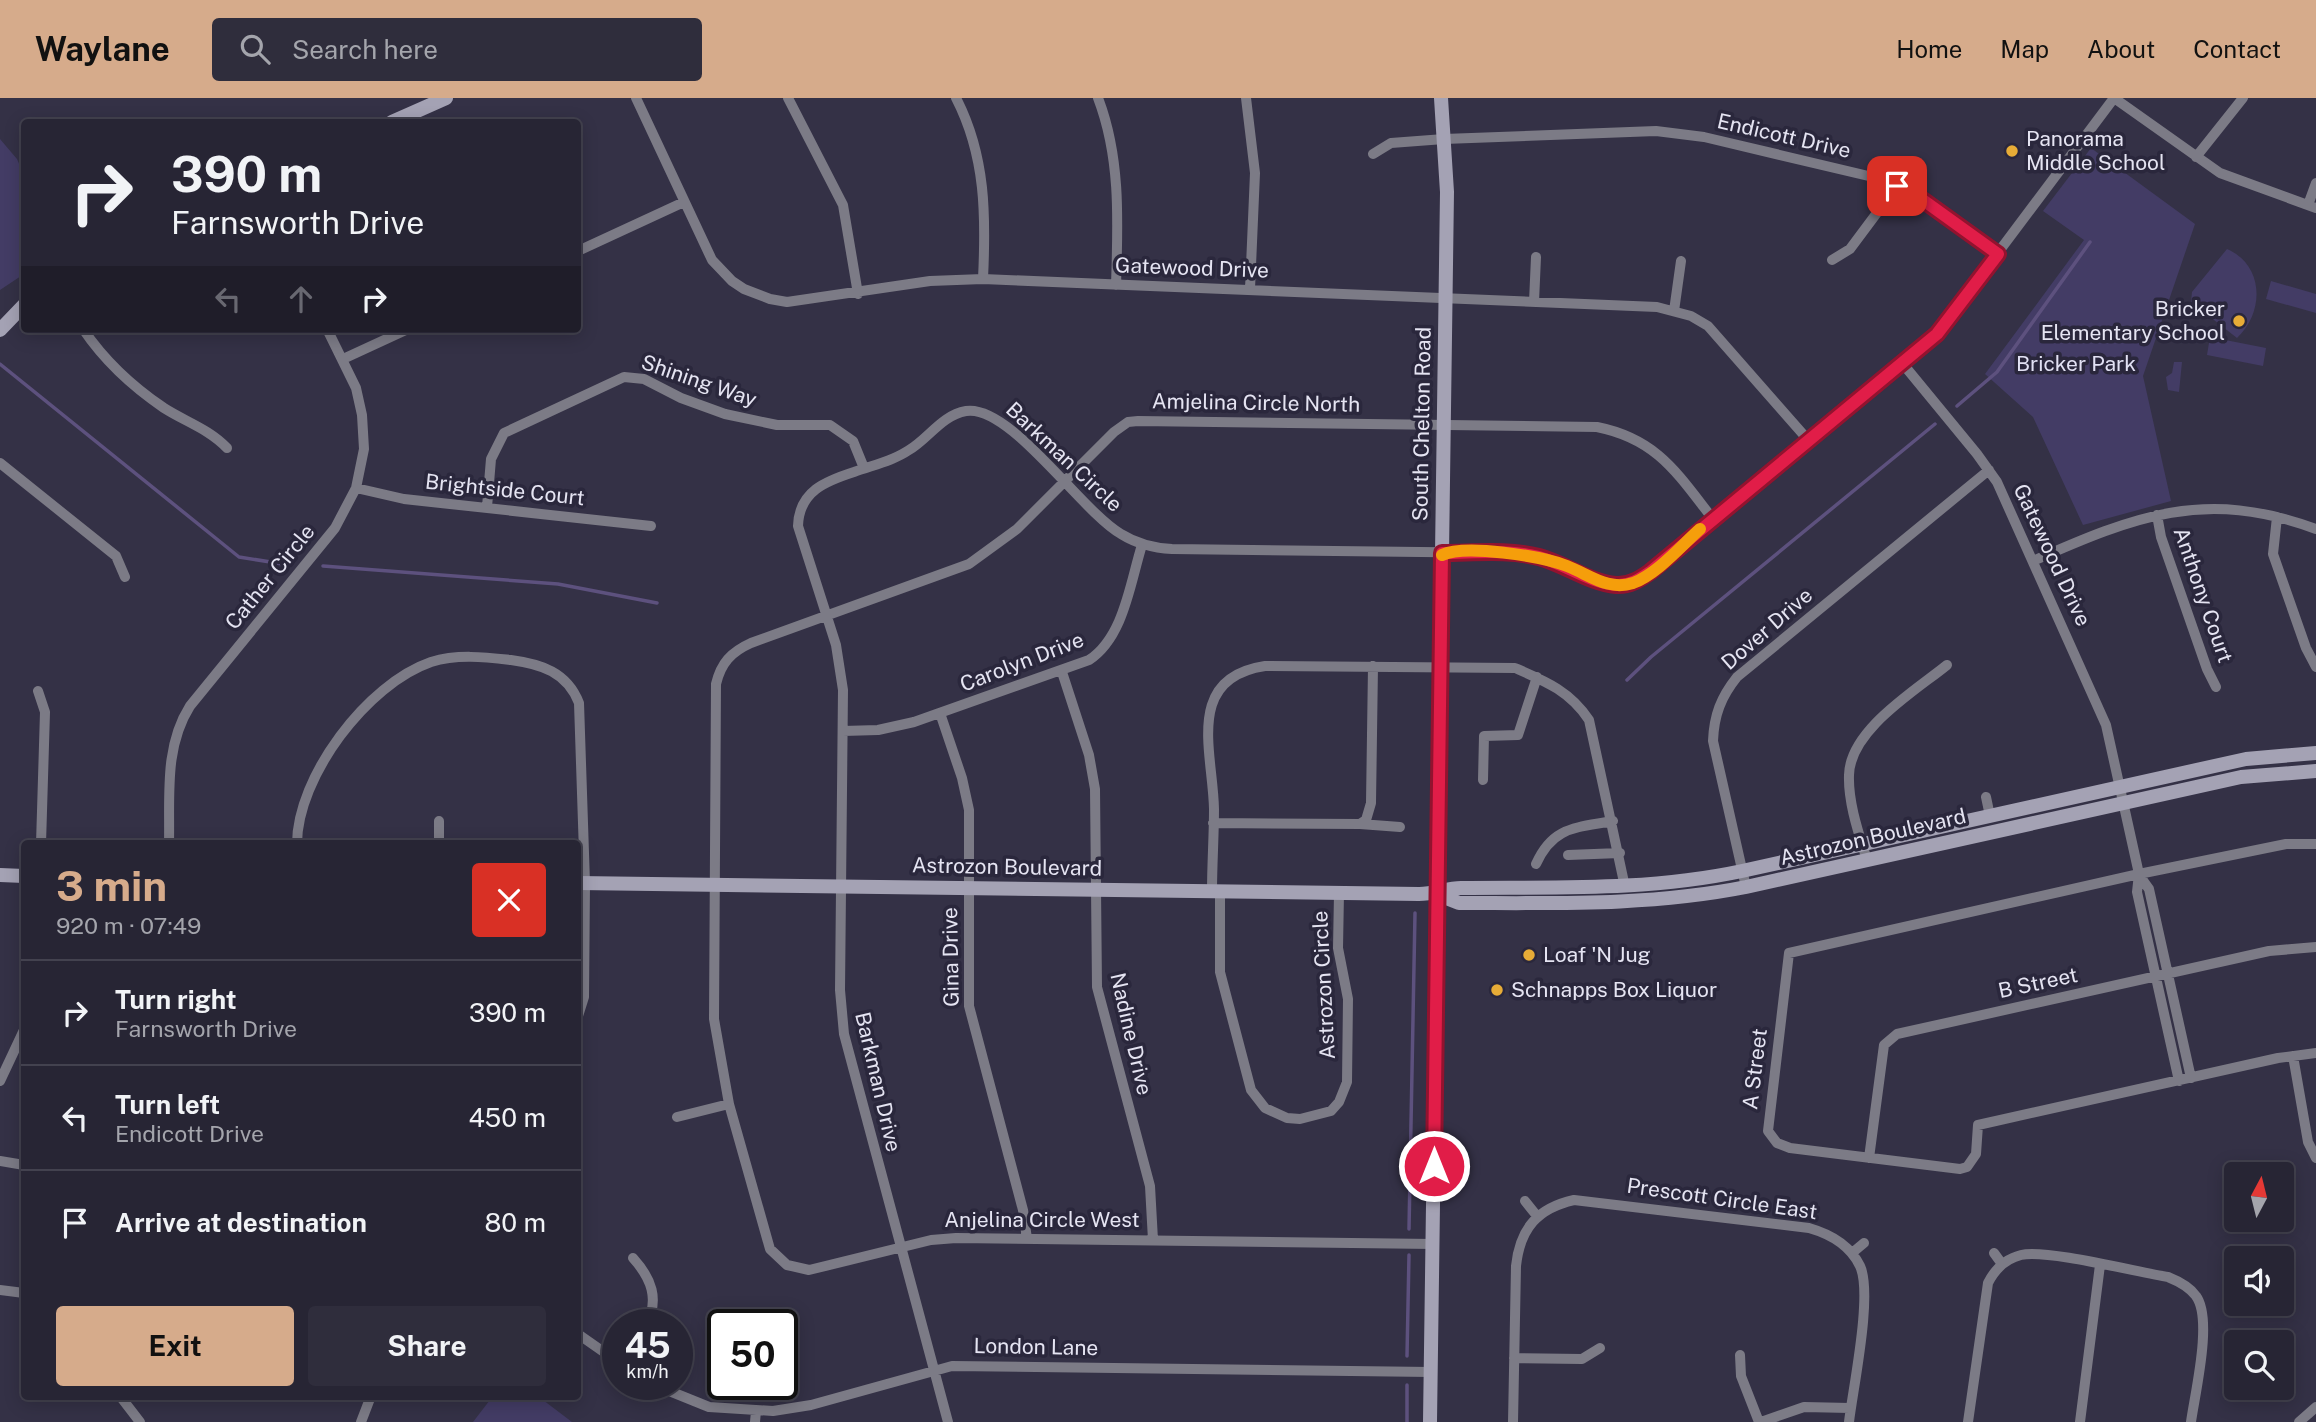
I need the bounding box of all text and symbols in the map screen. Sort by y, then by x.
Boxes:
search box [212,18,702,81]
text: Waylane [35,30,170,68]
icon: search [236,30,274,68]
text: Search here [292,34,438,65]
text: Home [1896,35,1962,63]
text: Map [2000,35,2049,63]
text: About [2087,35,2155,63]
text: Contact [2193,35,2281,63]
street label: Endicott Drive [1715,108,1853,163]
place label: Panorama Middle School [2026,126,2165,175]
marker: Panorama Middle School [2004,143,2020,159]
text: 390 m [171,145,322,203]
icon: right [56,147,147,238]
pin [1867,156,1927,216]
icon: arrive [1878,167,1916,205]
text: Farnsworth Drive [171,204,424,241]
street label: Gatewood Drive [1115,252,1269,283]
icon: left [209,280,247,318]
icon: ahead [282,280,320,318]
icon: right [355,280,393,318]
place label: Bricker Elementary School [2041,296,2225,345]
marker: Bricker Elementary School [2231,313,2247,329]
street label: South Chelton Road [1407,327,1436,521]
street label: Shining Way [638,349,760,412]
park label: Bricker Park [2016,351,2136,376]
street label: Amjelina Circle North [1152,388,1360,417]
street label: Barkman Circle [1001,397,1128,517]
street label: Brightside Court [424,469,586,510]
street label: Gatewood Drive [2009,480,2096,630]
street label: Cather Circle [220,519,320,634]
street label: Anthony Court [2169,524,2238,666]
street label: Dover Drive [1716,582,1817,675]
street label: Carolyn Drive [956,626,1087,697]
street label: Astrozon Boulevard [1777,803,1968,870]
street label: Astrozon Boulevard [912,852,1102,881]
text: 3 min [56,861,167,910]
button: close [472,863,546,937]
street label: Gina Drive [937,907,964,1007]
street label: Astrozon Circle [1307,910,1340,1060]
text: 920 m · 07:49 [56,912,201,939]
place label: Loaf 'N Jug [1543,942,1651,967]
marker: Loaf 'N Jug [1521,947,1537,963]
street label: B Street [1996,962,2080,1003]
street label: Nadine Drive [1105,970,1158,1097]
place label: Schnapps Box Liquor [1511,977,1717,1002]
marker: Schnapps Box Liquor [1489,982,1505,998]
text: Turn right [115,984,237,1015]
icon: right [56,994,94,1032]
text: 390 m [469,997,546,1028]
street label: Barkman Drive [850,1009,907,1154]
text: Farnsworth Drive [115,1015,297,1042]
street label: A Street [1737,1027,1772,1111]
text: Turn left [115,1089,220,1120]
icon: left [56,1099,94,1137]
text: 450 m [469,1102,546,1133]
text: Endicott Drive [115,1120,264,1147]
position arrow [1397,1129,1471,1203]
north arrow [2224,1162,2294,1232]
map controls [2224,1162,2294,1400]
street label: Prescott Circle East [1625,1173,1819,1224]
icon: arrive [56,1204,94,1242]
text: Arrive at destination [115,1207,367,1238]
text: 80 m [485,1207,546,1238]
street label: Anjelina Circle West [944,1207,1140,1232]
button: sound [2224,1246,2294,1316]
button: Exit [56,1306,294,1386]
button: Share [308,1306,546,1386]
speed limit sign: 50 [707,1309,798,1400]
text: 45 [624,1325,671,1366]
button: search [2224,1330,2294,1400]
street label: London Lane [973,1333,1099,1360]
text: km/h [626,1361,669,1382]

